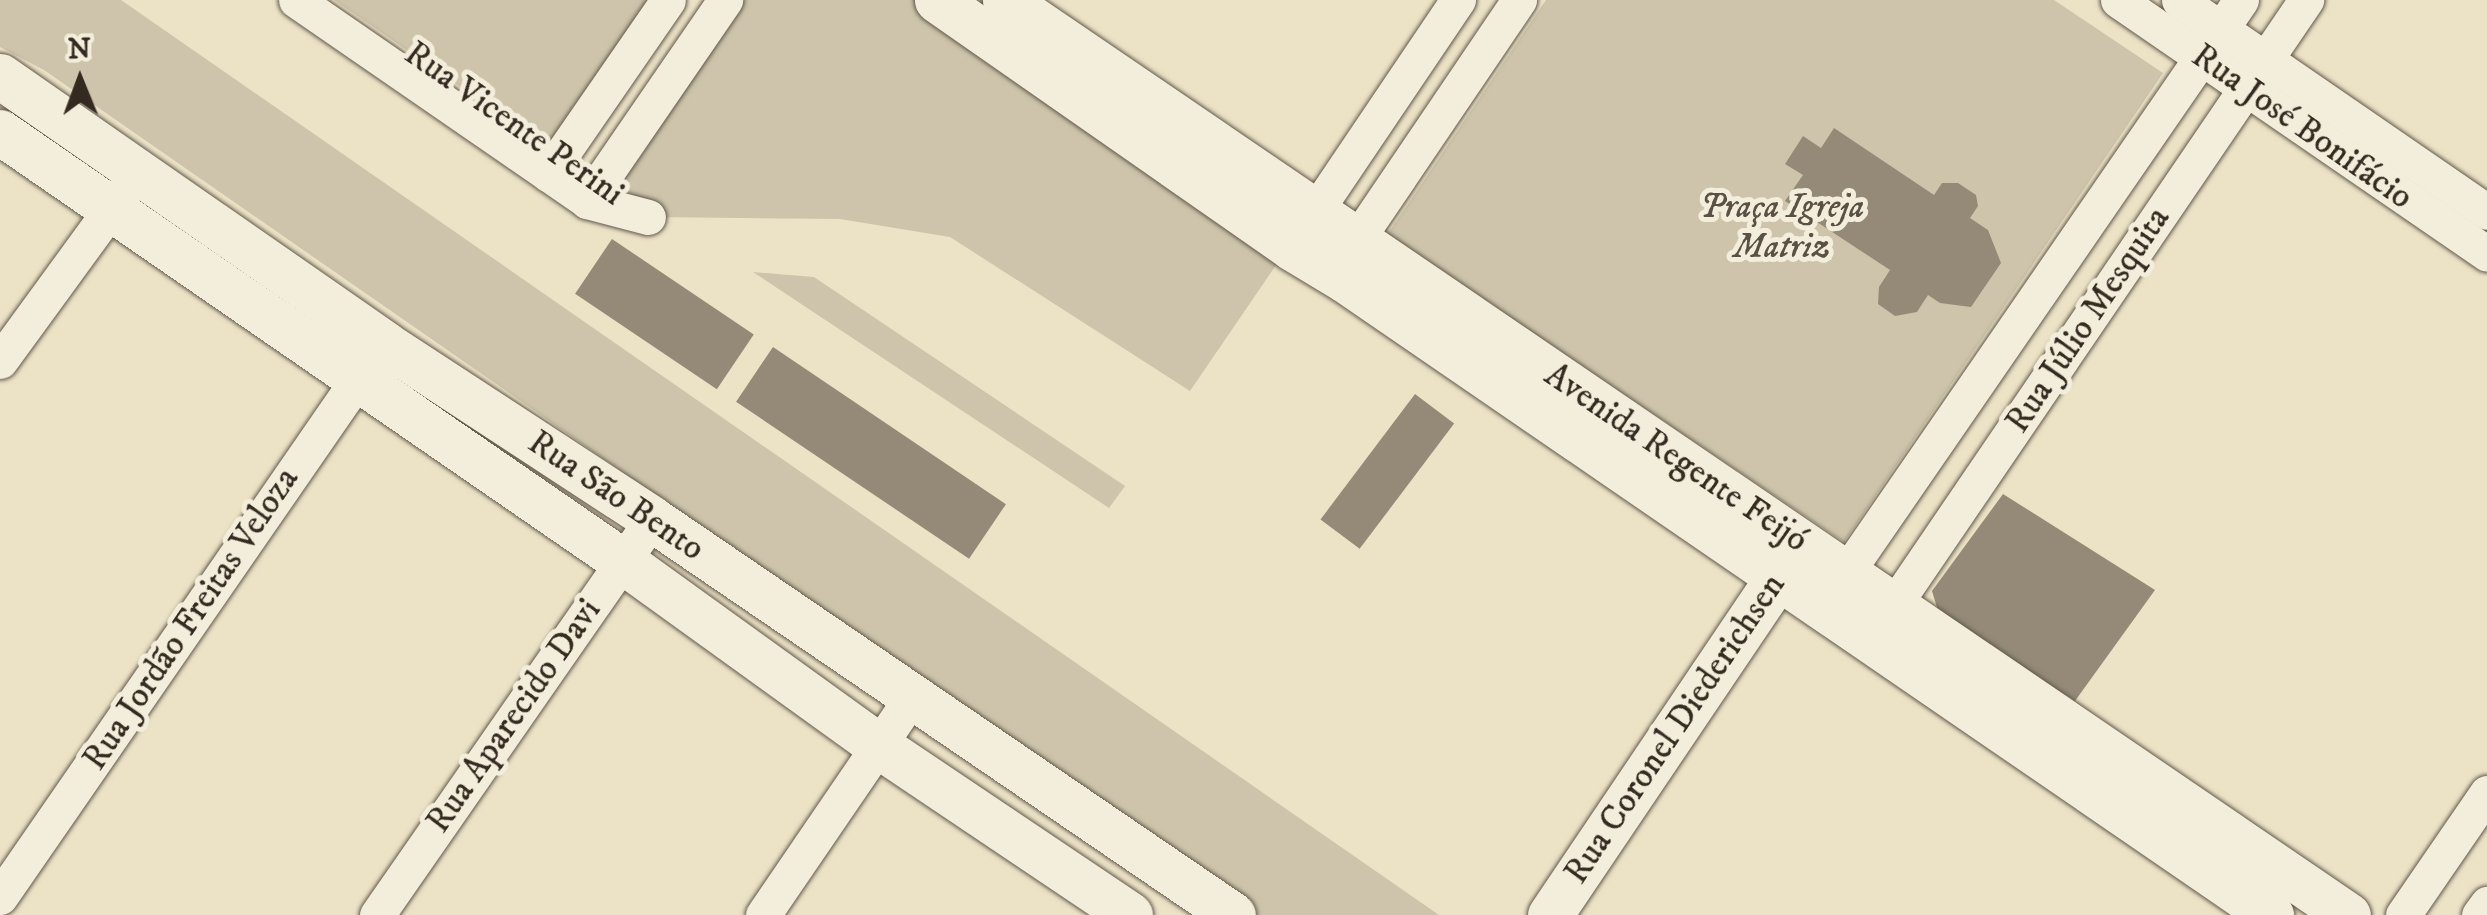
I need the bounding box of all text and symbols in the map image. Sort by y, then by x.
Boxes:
north arrow [30,30,130,130]
text: N [68,32,91,67]
street label: Rua Vicente Perini [396,33,632,215]
street label: Rua José Bonifácio [2183,35,2421,219]
park label: Praça Igreja Matriz [1700,186,1864,268]
street label: Rua Júlio Mesquita [1997,199,2179,441]
street label: Avenida Regente Feijó [1536,354,1816,562]
street label: Rua São Bento [520,422,712,570]
street label: Rua Jordão Freitas Veloza [74,460,308,778]
street label: Rua Coronel Diederichsen [1556,566,1794,892]
street label: Rua Aparecido Davi [418,591,610,841]

